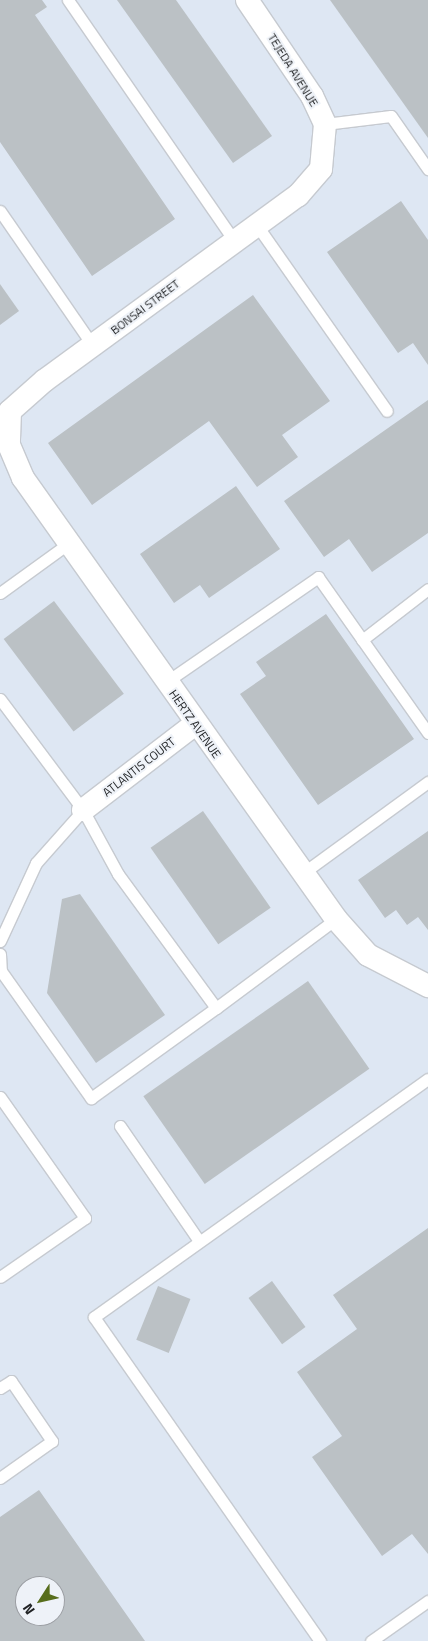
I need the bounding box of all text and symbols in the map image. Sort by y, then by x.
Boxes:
street label: TEJEDA AVENUE [265,31,321,109]
street label: BONSAI STREET [108,276,182,338]
street label: HERTZ AVENUE [166,687,224,761]
street label: ATLANTIS COURT [100,734,178,800]
north arrow [15,1576,65,1626]
text: N [17,1599,40,1619]

